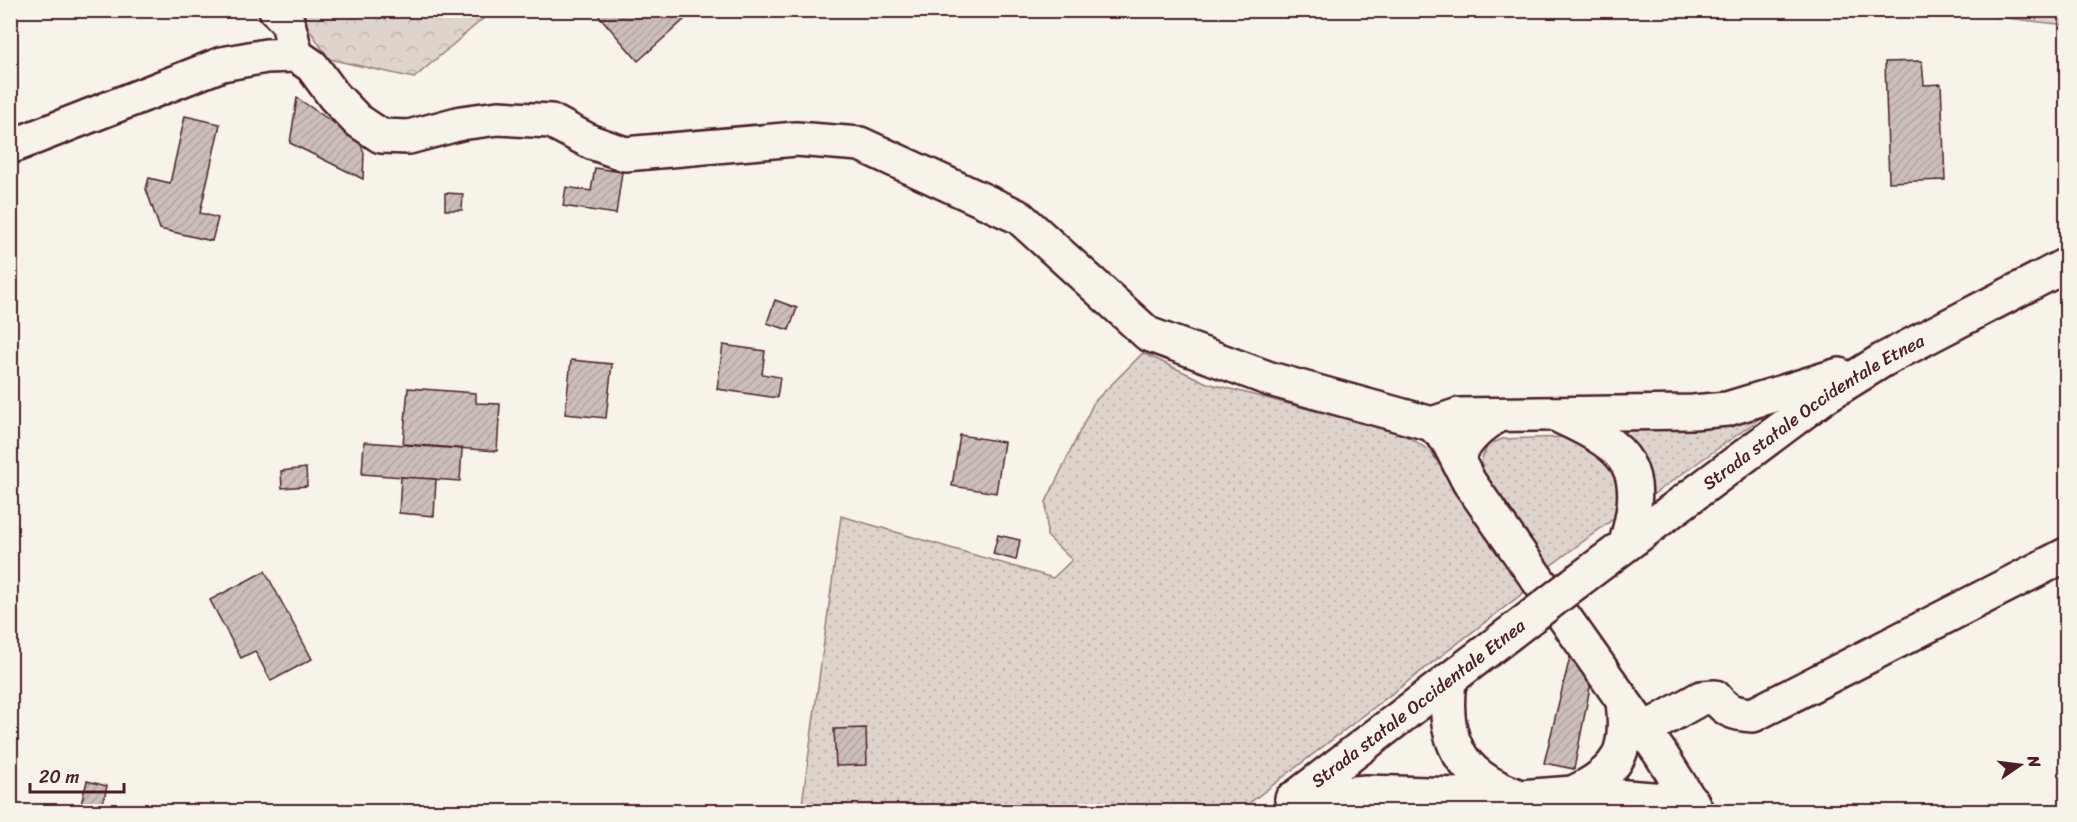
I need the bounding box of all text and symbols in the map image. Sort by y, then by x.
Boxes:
street label: Strada statale Occidentale Etnea [1695,325,1931,499]
street label: Strada statale Occidentale Etnea [1304,610,1533,796]
north arrow [1990,735,2050,795]
text: N [2018,752,2050,771]
scale bar [30,756,124,794]
text: 20 m [39,761,79,793]

